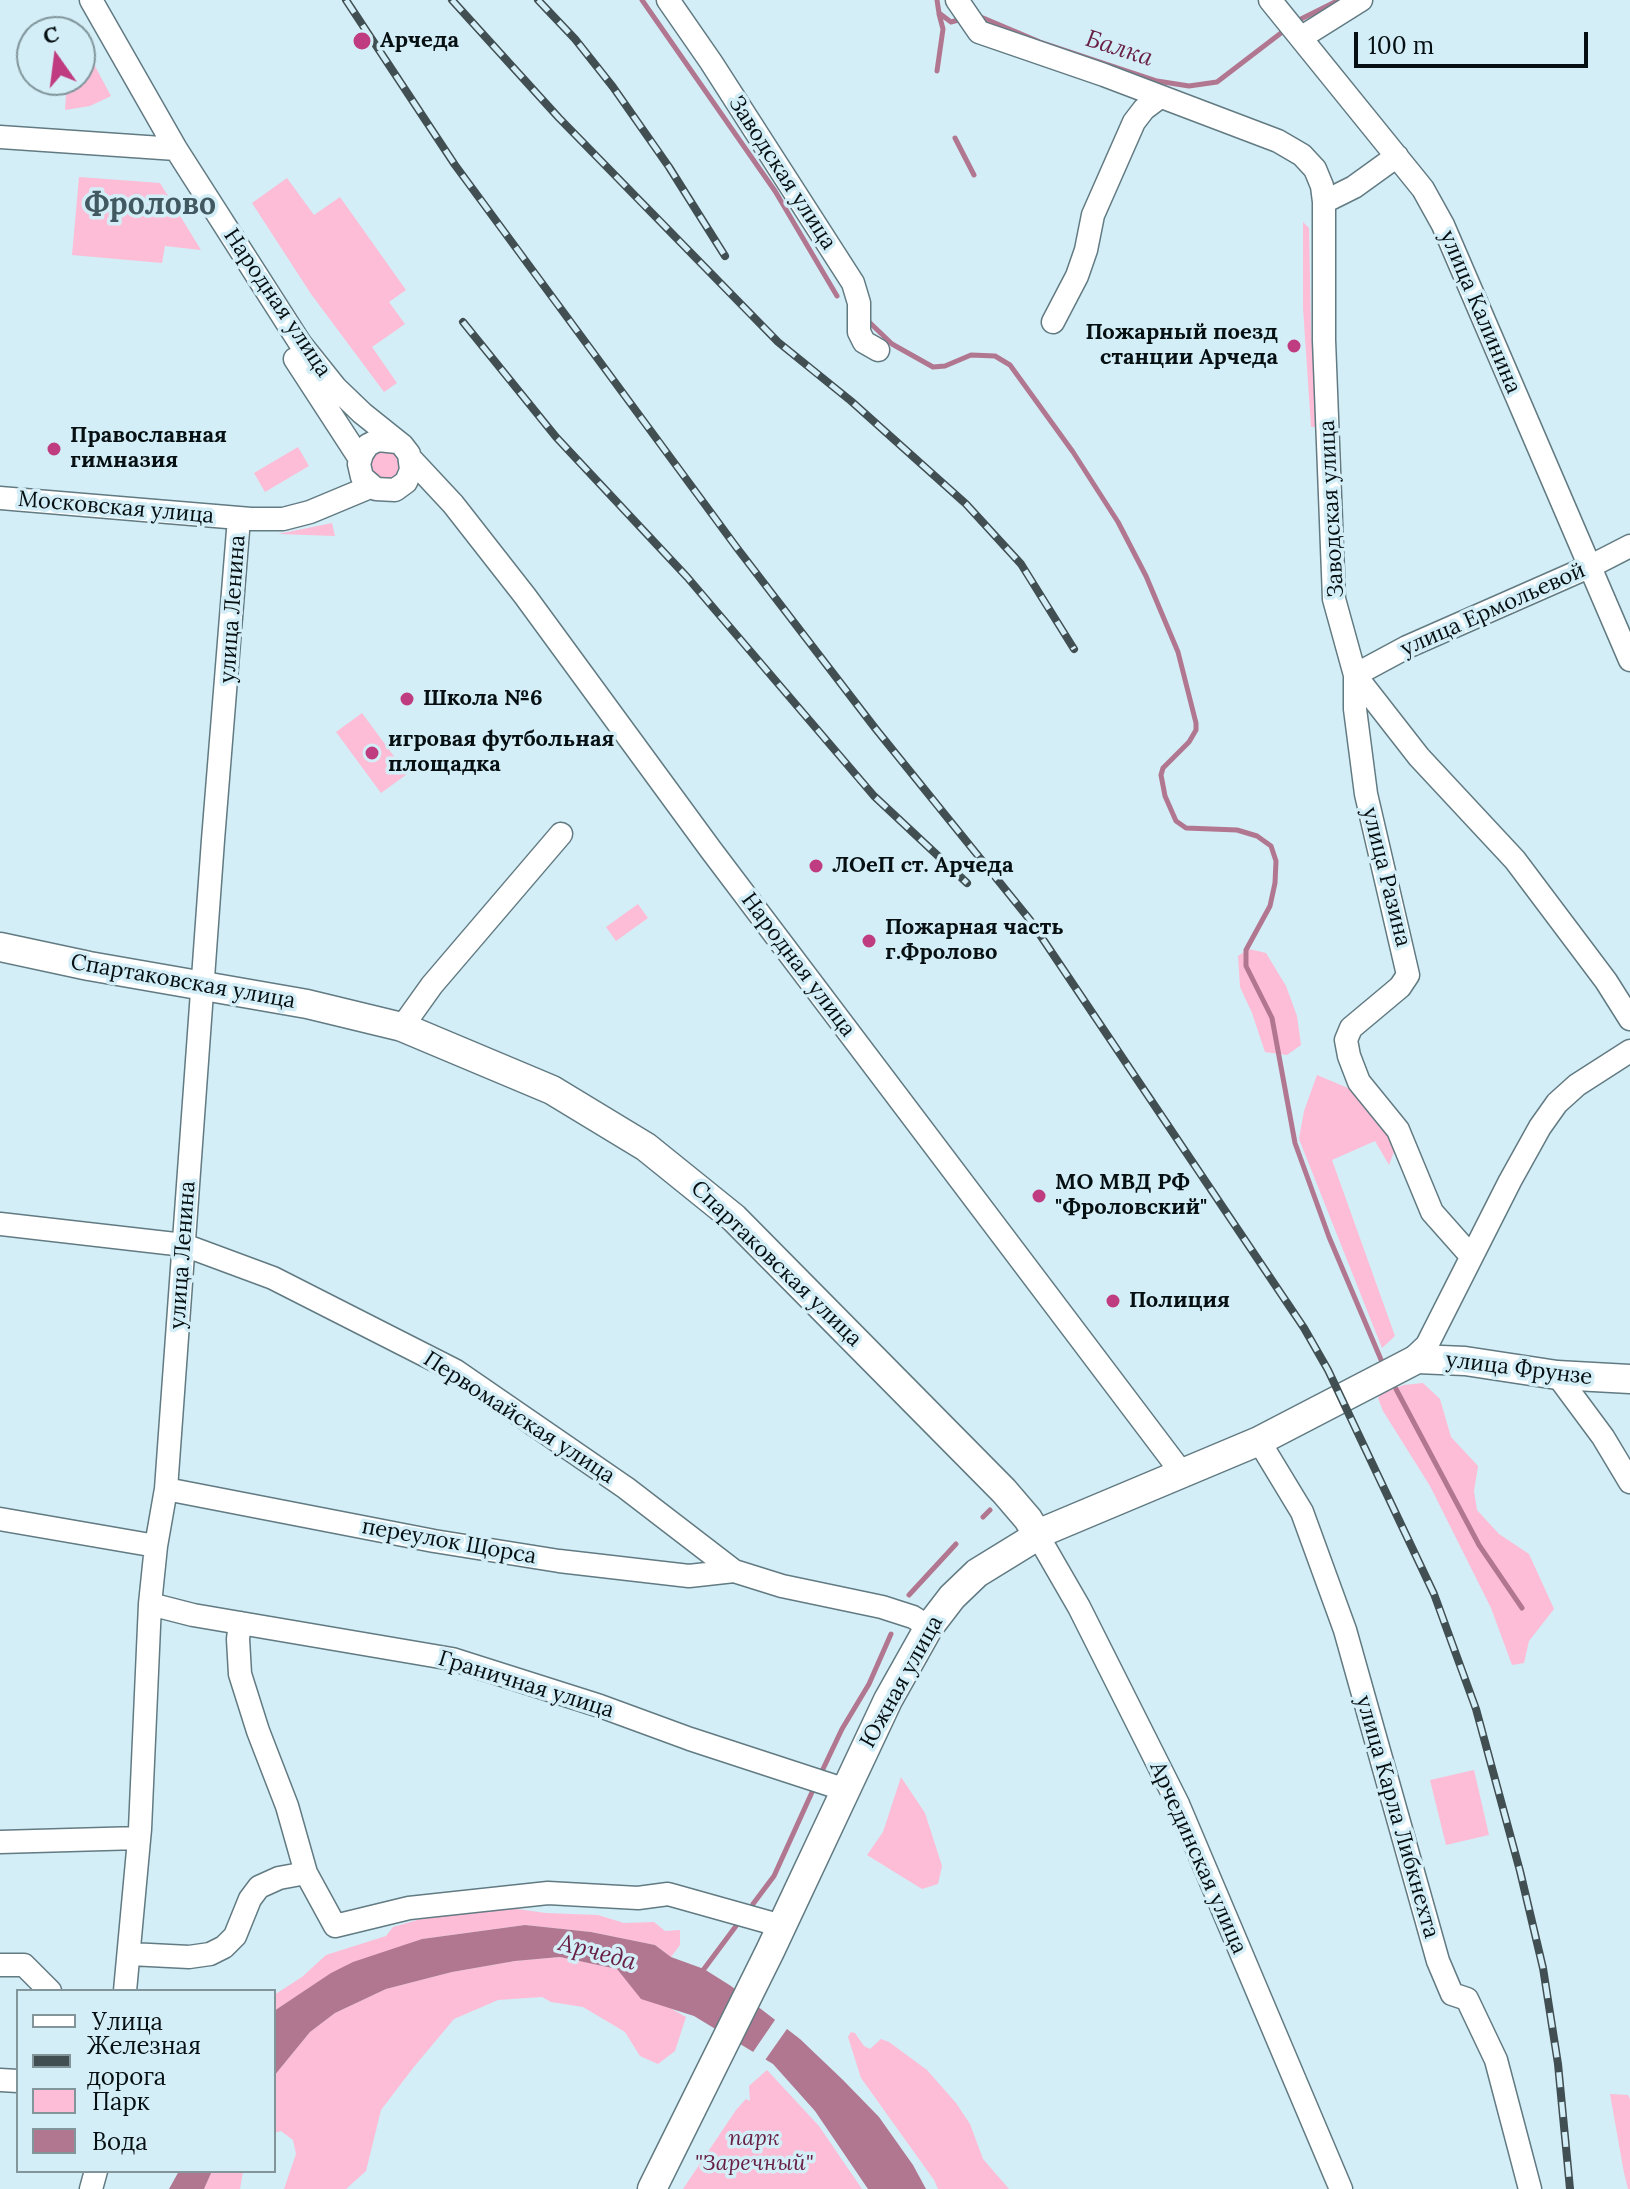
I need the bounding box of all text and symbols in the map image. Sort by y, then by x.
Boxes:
north arrow [16,16,96,96]
scale bar [1358,16,1592,66]
text: С [40,19,61,50]
water label: Балка [1082,25,1156,73]
place label: Арчеда [380,28,459,54]
marker: Арчеда [351,30,373,52]
text: 100 m [1368,30,1434,61]
street label: Заводская улица [722,91,842,255]
district label: Фролово [84,187,216,223]
street label: Народная улица [218,224,336,382]
street label: улица Калинина [1434,226,1526,398]
place label: Пожарный поезд станции Арчеда [1086,320,1278,372]
marker: Пожарный поезд станции Арчеда [1285,337,1303,355]
street label: Заводская улица [1314,419,1350,599]
place label: Православная гимназия [70,423,227,474]
marker: Православная гимназия [45,440,63,458]
street label: Московская улица [17,486,215,530]
street label: улица Ленина [215,534,251,684]
street label: улица Ермольевой [1397,557,1589,663]
place label: Школа №6 [423,686,543,712]
marker: Школа №6 [398,690,416,708]
place label: игровая футбольная площадка [388,727,615,778]
marker: игровая футбольная площадка [363,744,381,762]
street label: улица Разина [1356,805,1416,949]
place label: ЛОеП ст. Арчеда [832,853,1014,879]
marker: ЛОеП ст. Арчеда [807,857,825,875]
street label: Народная улица [735,888,861,1042]
place label: Пожарная часть г.Фролово [885,915,1064,966]
marker: Пожарная часть г.Фролово [860,932,878,950]
street label: Спартаковская улица [69,949,297,1015]
place label: МО МВД РФ "Фроловский" [1055,1170,1207,1222]
street label: Спартаковская улица [685,1175,867,1353]
street label: улица Ленина [165,1180,201,1330]
marker: МО МВД РФ "Фроловский" [1030,1187,1048,1205]
place label: Полиция [1129,1288,1230,1314]
marker: Полиция [1104,1292,1122,1310]
street label: Первомайская улица [418,1346,620,1490]
street label: улица Фрунзе [1444,1347,1594,1391]
street label: переулок Щорса [360,1514,538,1570]
street label: Южная улица [855,1611,949,1753]
street label: Граничная улица [435,1646,617,1724]
street label: улица Карла Либкнехта [1350,1693,1444,1941]
street label: Арчединская улица [1144,1758,1252,1958]
water label: Арчеда [555,1929,639,1977]
legend [16,1989,276,2173]
text: Улица [92,2006,163,2037]
text: Железная дорога [87,2030,201,2092]
text: Парк [92,2086,150,2117]
text: Вода [92,2126,148,2157]
park label: парк "Заречный" [695,2126,813,2178]

